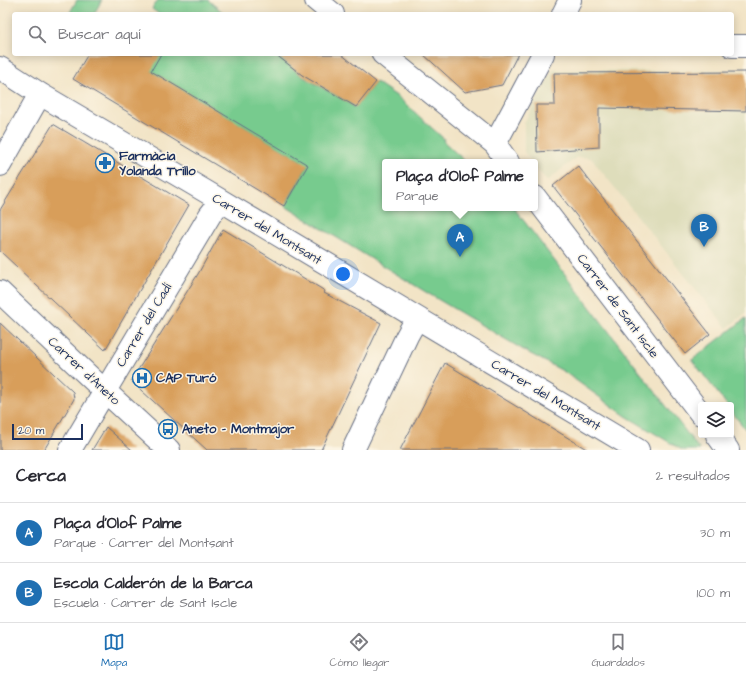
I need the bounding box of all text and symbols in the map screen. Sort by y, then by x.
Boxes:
search box [12,12,734,56]
icon: search [26,23,48,45]
text: Buscar aquí [58,24,140,45]
place label: Farmàcia Yolanda Trillo [119,147,196,180]
pharmacy icon: Farmàcia Yolanda Trillo [94,152,116,174]
popup [382,159,538,211]
text: Plaça d'Olof Palme [396,166,524,187]
text: Parque [396,187,438,205]
street label: Carrer del Montsant [209,189,326,269]
pin: B [691,214,717,247]
pin: A [447,224,473,257]
street label: Carrer de Sant Iscle [573,250,663,362]
your location [333,264,353,284]
street label: Carrer del Cadí [112,280,176,370]
street label: Carrer d'Aneto [44,333,125,410]
street label: Carrer del Montsant [488,355,605,435]
hospital icon: CAP Turó [131,367,153,389]
place label: CAP Turó [156,369,217,387]
map controls [698,402,734,438]
button: layers [698,402,734,438]
bus stop icon: Aneto - Montmajor [157,418,179,440]
place label: Aneto - Montmajor [182,420,295,439]
scale bar [12,422,83,441]
text: 20 m [18,423,44,438]
text: Cerca [16,464,66,488]
text: 2 resultados [656,467,730,485]
text: Plaça d'Olof Palme [54,513,182,534]
text: A [25,524,33,542]
text: 30 m [700,524,730,542]
text: Parque · Carrer del Montsant [54,534,234,552]
text: Escola Calderón de la Barca [54,573,252,594]
text: B [24,584,34,602]
text: 100 m [697,584,730,602]
text: Escuela · Carrer de Sant Iscle [54,594,237,612]
tab: Mapa [101,631,127,670]
tab: Cómo llegar [330,631,389,670]
tab: Guardados [592,631,645,670]

